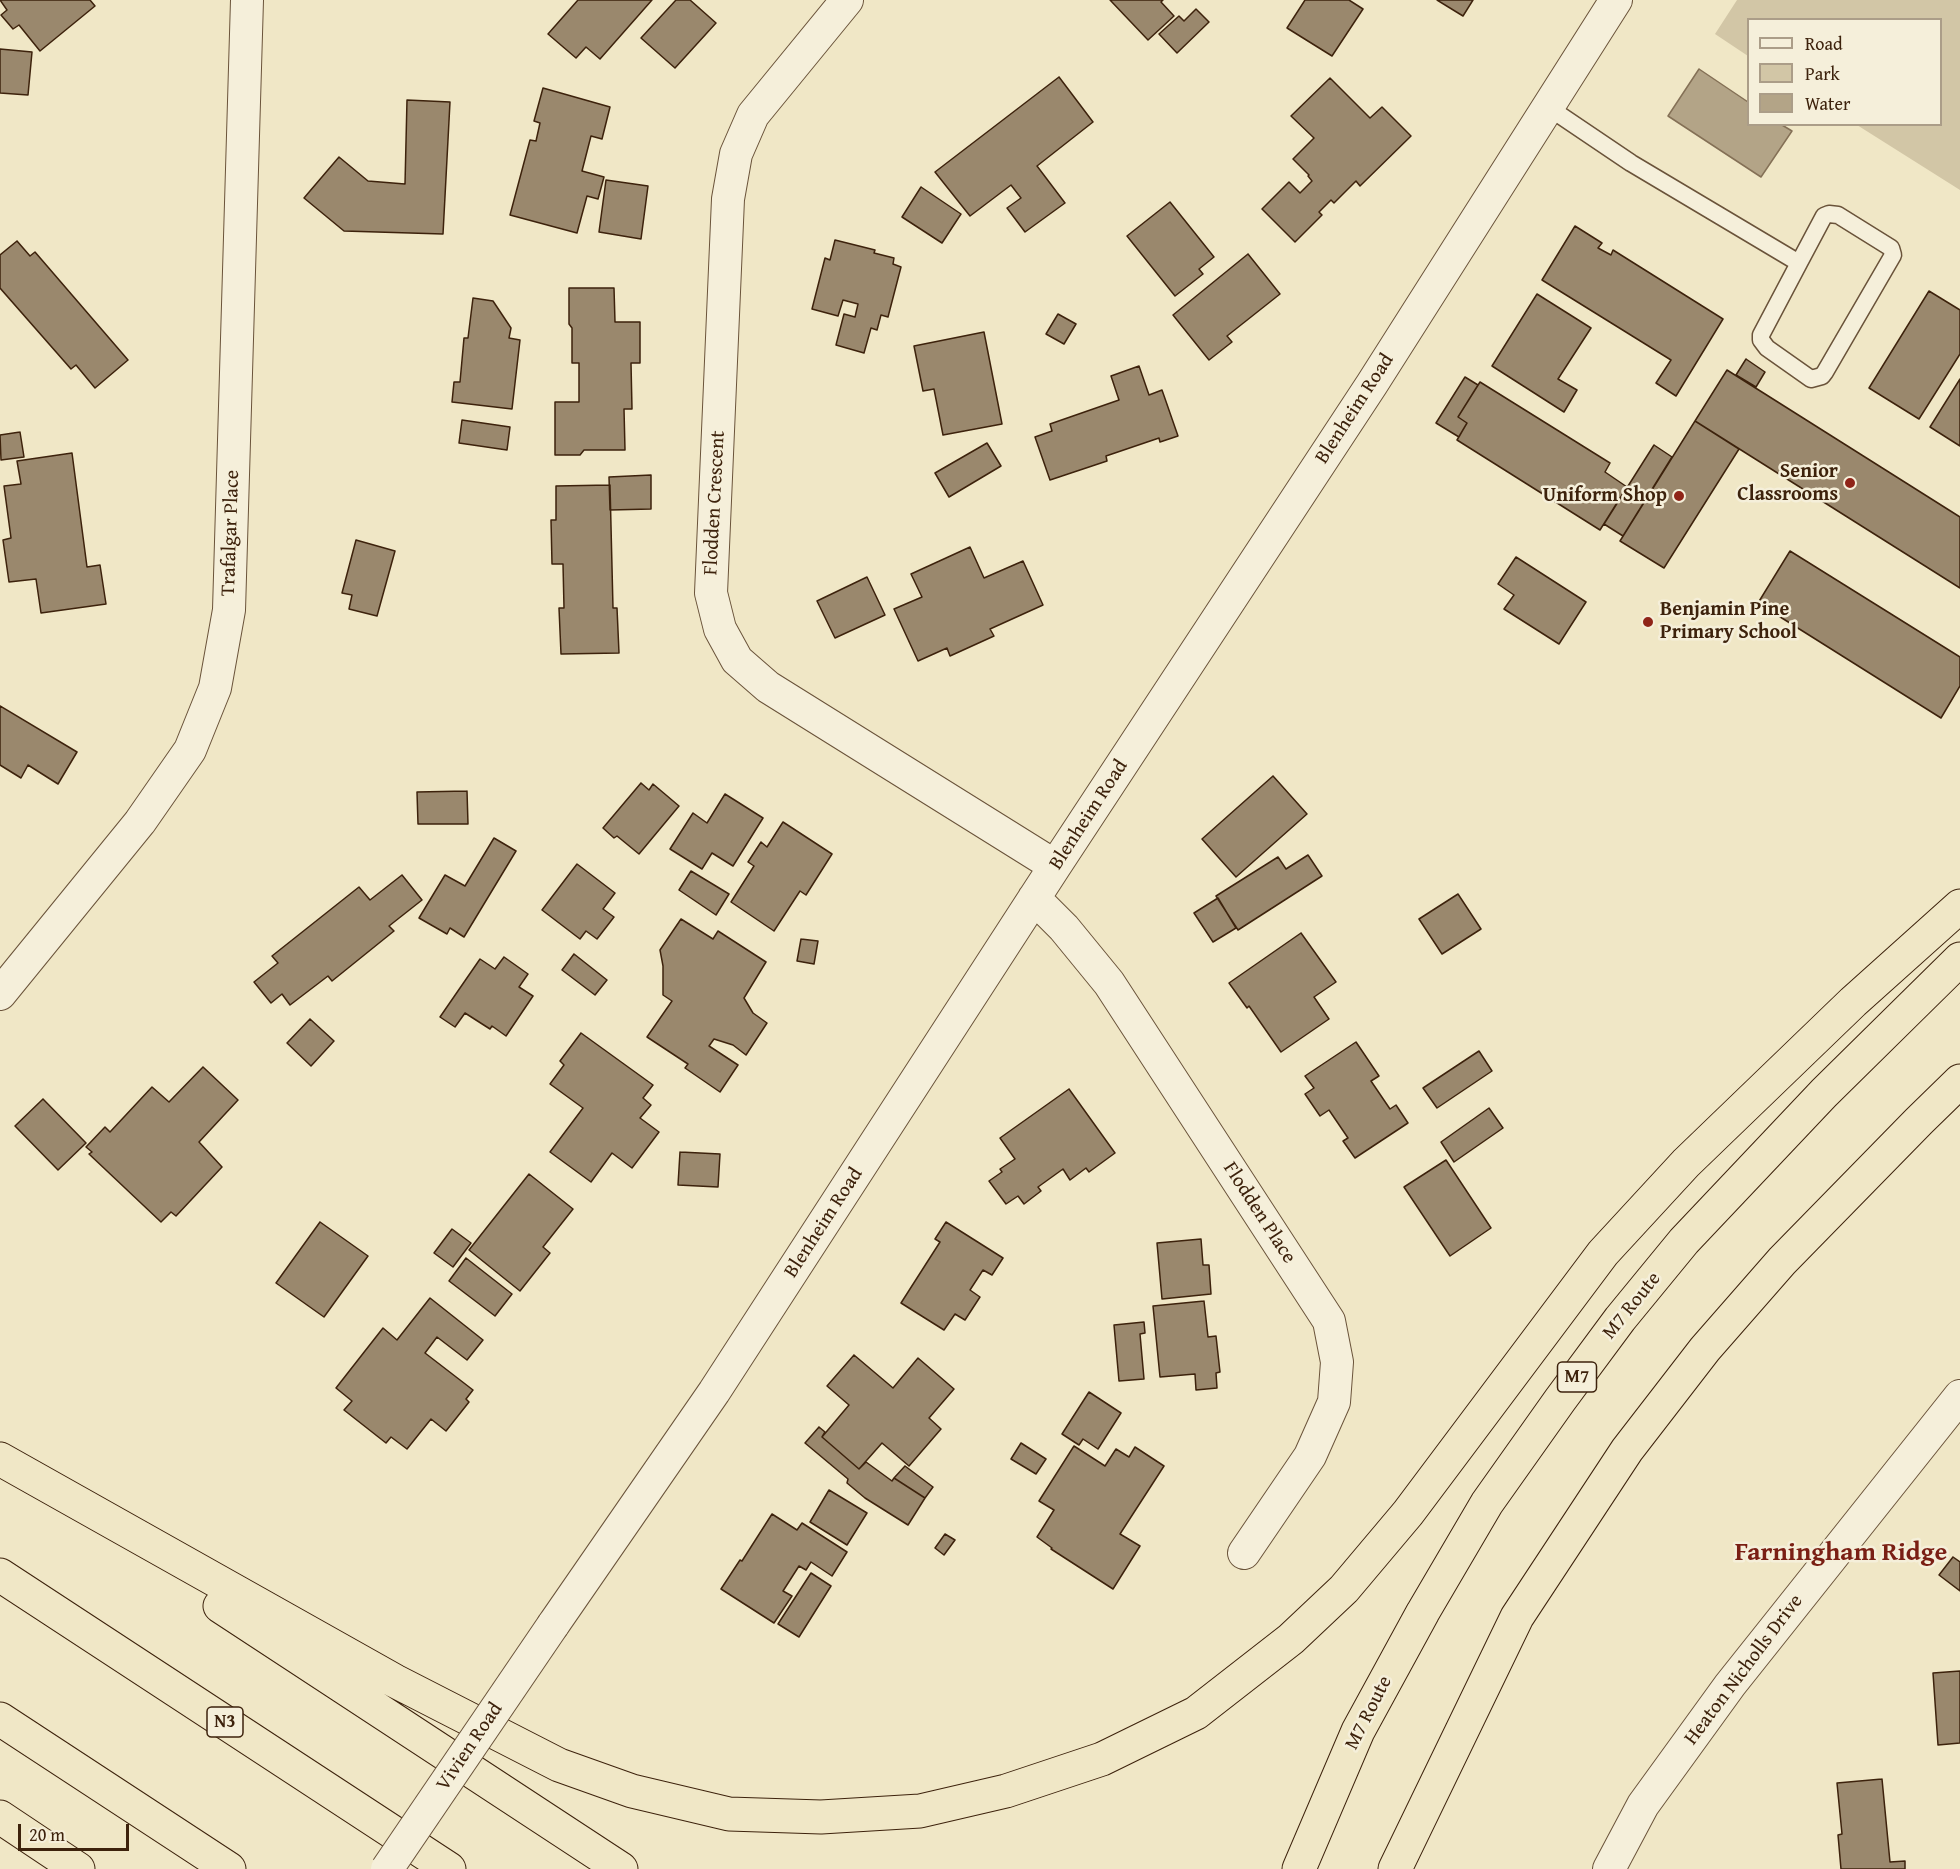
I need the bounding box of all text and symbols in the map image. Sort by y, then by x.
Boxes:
legend [1747,18,1942,126]
text: Road [1805,30,1843,57]
text: Park [1805,60,1840,87]
text: Water [1805,90,1850,117]
street label: Blenheim Road [1311,349,1399,469]
street label: Flodden Crescent [699,430,731,576]
place label: Senior Classrooms [1737,460,1838,507]
street label: Trafalgar Place [217,469,245,597]
marker: Senior Classrooms [1843,476,1857,490]
place label: Uniform Shop [1543,484,1667,508]
marker: Uniform Shop [1672,489,1686,503]
place label: Benjamin Pine Primary School [1660,598,1797,645]
marker: Benjamin Pine Primary School [1641,615,1655,629]
street label: Blenheim Road [1045,755,1133,875]
street label: Flodden Place [1217,1158,1301,1268]
street label: Blenheim Road [780,1163,868,1283]
street label: M7 Route [1598,1268,1666,1344]
road number: M7 [1558,1362,1596,1392]
district label: Farningham Ridge [1735,1537,1947,1569]
street label: Heaton Nicholls Drive [1680,1590,1808,1750]
street label: M7 Route [1340,1672,1398,1754]
street label: Vivien Road [432,1698,508,1796]
road number: N3 [207,1707,243,1737]
scale bar [21,1812,132,1850]
text: 20 m [29,1821,65,1848]

